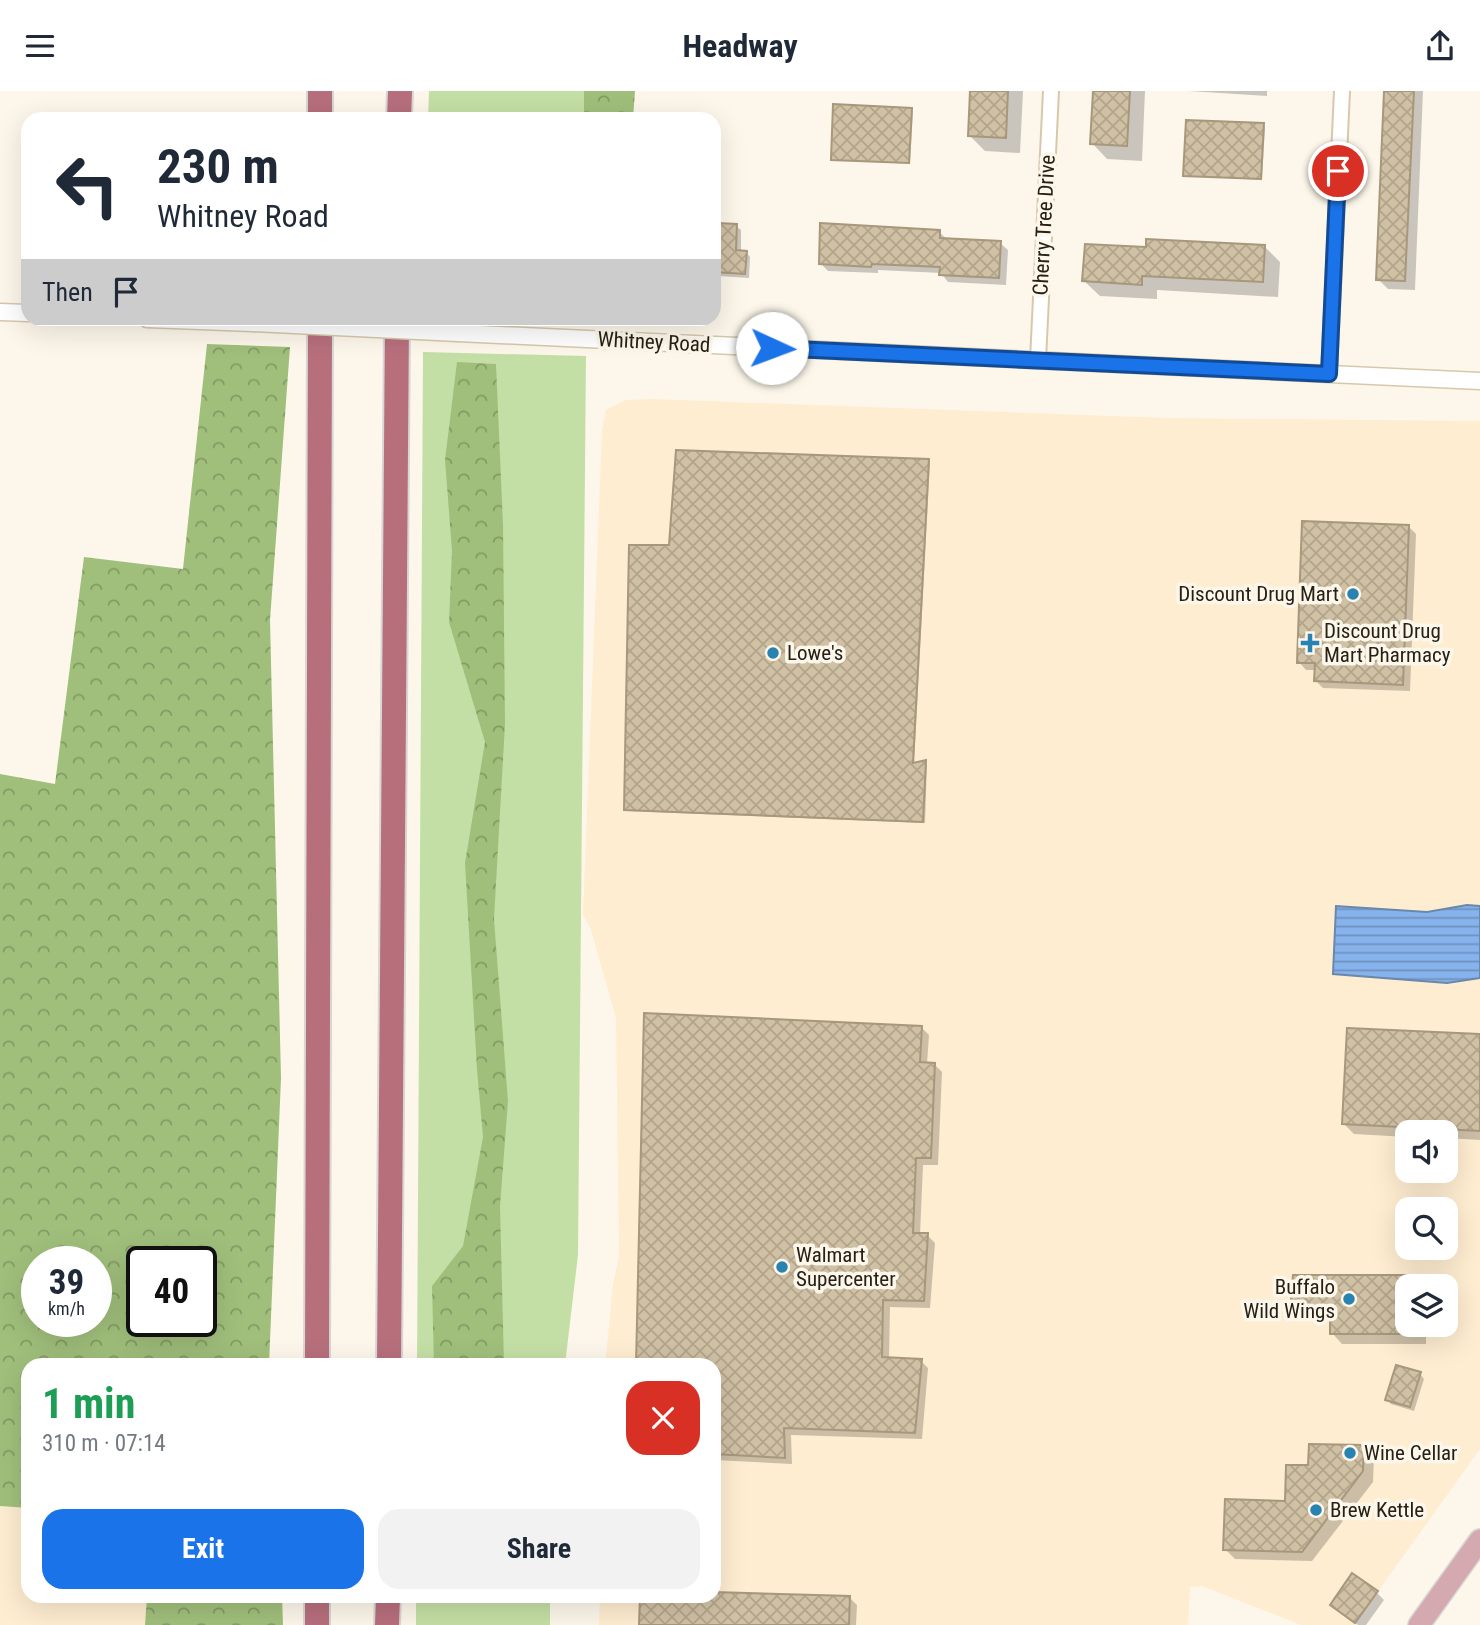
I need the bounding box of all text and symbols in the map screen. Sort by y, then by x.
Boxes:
icon: menu [21,27,59,65]
text: Headway [682,27,798,65]
icon: share [1421,27,1459,65]
text: 230 m [157,138,279,195]
icon: left [42,140,133,231]
pin [1308,141,1368,201]
icon: arrive [1319,152,1357,190]
street label: Cherry Tree Drive [1028,154,1060,296]
text: Whitney Road [157,197,329,235]
icon: arrive [107,273,145,311]
text: Then [42,277,93,307]
position arrow [735,311,809,385]
street label: Whitney Road [597,327,711,357]
place label: Discount Drug Mart [1178,582,1339,606]
marker: Discount Drug Mart [1345,586,1361,602]
place label: Discount Drug Mart Pharmacy [1324,619,1451,667]
marker: Discount Drug Mart Pharmacy [1302,635,1318,651]
place label: Lowe's [787,641,843,665]
marker: Lowe's [765,645,781,661]
map controls [1395,1120,1458,1337]
button: sound [1395,1120,1458,1183]
button: search [1395,1197,1458,1260]
place label: Walmart Supercenter [796,1243,896,1291]
speed limit sign: 40 [126,1246,217,1337]
marker: Walmart Supercenter [774,1259,790,1275]
text: 39 [49,1262,84,1303]
button: layers [1395,1274,1458,1337]
place label: Buffalo Wild Wings [1243,1275,1335,1323]
marker: Buffalo Wild Wings [1341,1291,1357,1307]
text: km/h [48,1298,85,1319]
text: 1 min [42,1379,135,1428]
button: close [626,1381,700,1455]
text: 310 m · 07:14 [42,1430,166,1457]
place label: Wine Cellar [1364,1441,1458,1465]
marker: Wine Cellar [1342,1445,1358,1461]
place label: Brew Kettle [1330,1498,1424,1522]
marker: Brew Kettle [1308,1502,1324,1518]
button: Exit [42,1509,364,1589]
button: Share [378,1509,700,1589]

